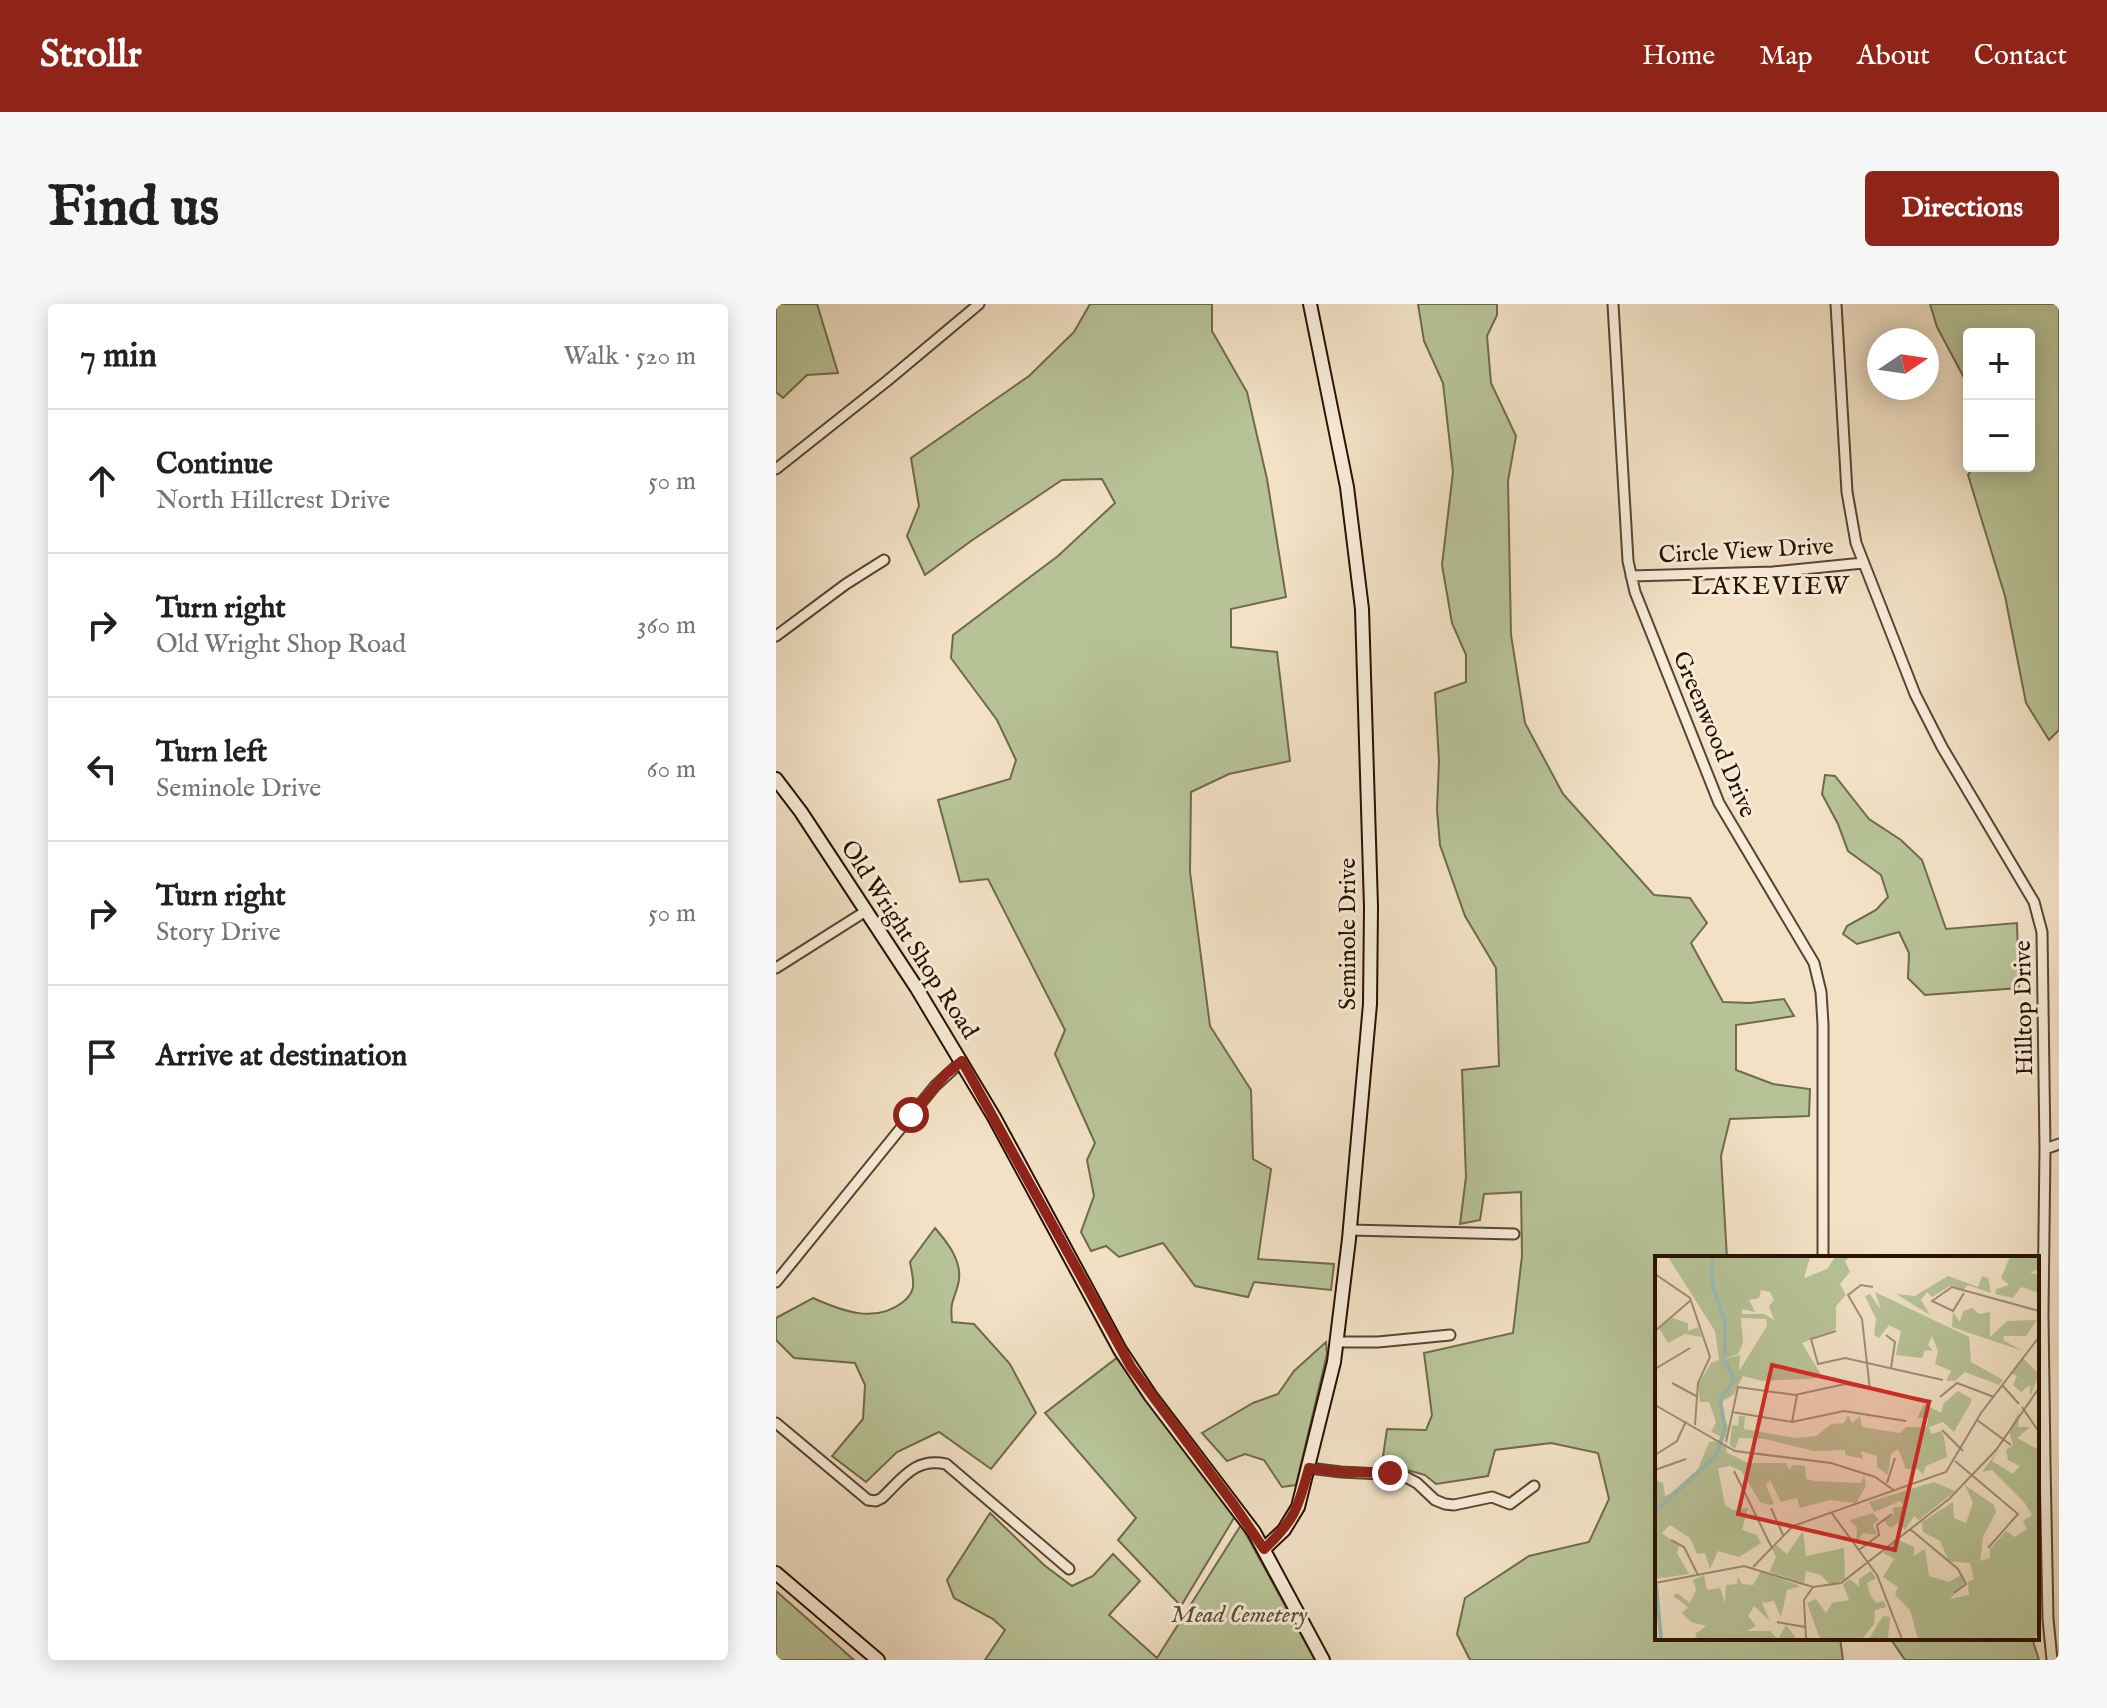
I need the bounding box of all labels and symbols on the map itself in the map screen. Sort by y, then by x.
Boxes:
north arrow [1867,328,1939,400]
street label: Circle View Drive [1658,531,1834,572]
district label: LAKEVIEW [1691,570,1851,603]
street label: Greenwood Drive [1665,647,1763,822]
street label: Old Wright Shop Road [833,835,985,1045]
street label: Seminole Drive [1333,858,1364,1010]
street label: Hilltop Drive [2008,940,2041,1076]
route start [893,1097,929,1133]
inset map [1655,1256,2039,1640]
route end [1372,1455,1408,1491]
park label: Mead Cemetery [1171,1600,1308,1631]

